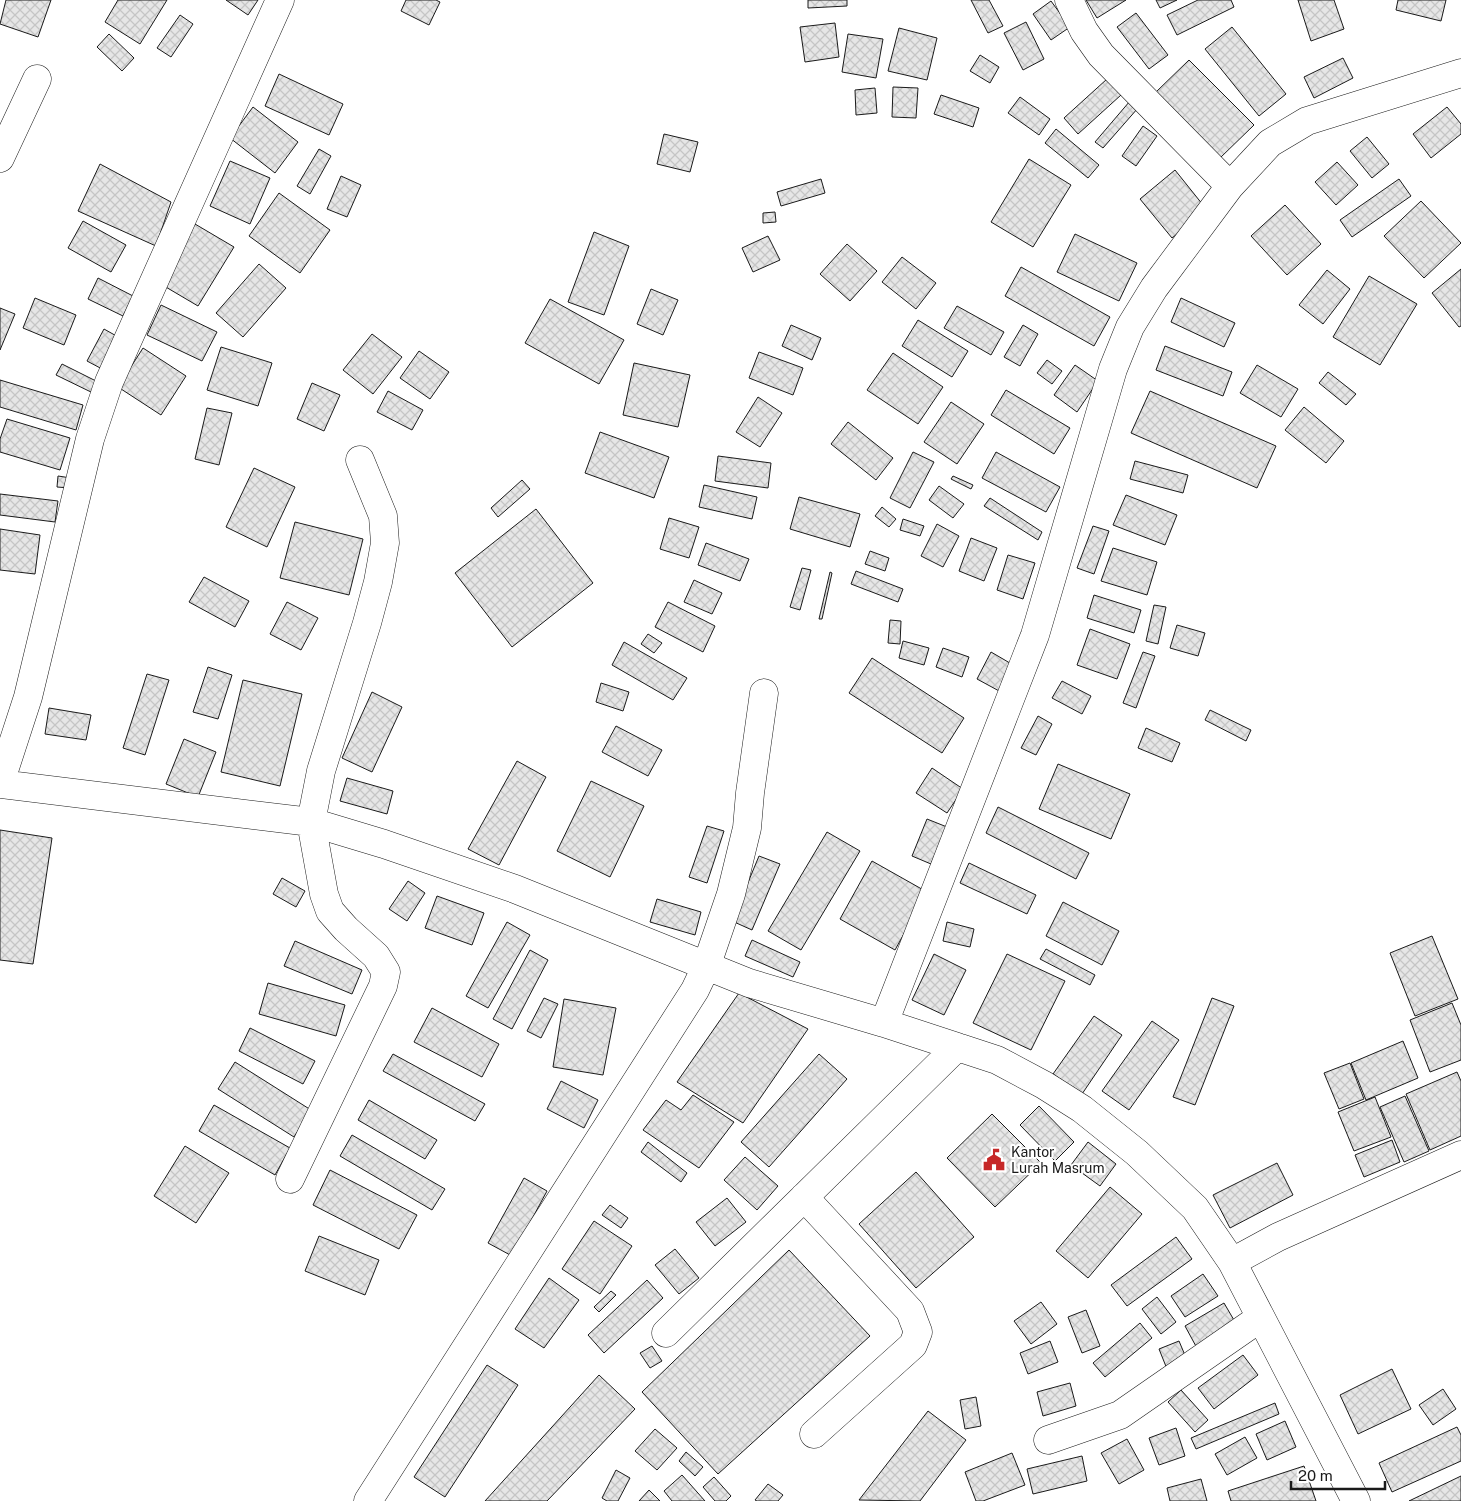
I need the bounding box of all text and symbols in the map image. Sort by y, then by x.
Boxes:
place label: Kantor Lurah Masrum [1011,1144,1105,1176]
public building icon: Kantor Lurah Masrum [981,1147,1007,1173]
scale bar [1291,1458,1385,1490]
text: 20 m [1298,1467,1333,1484]

